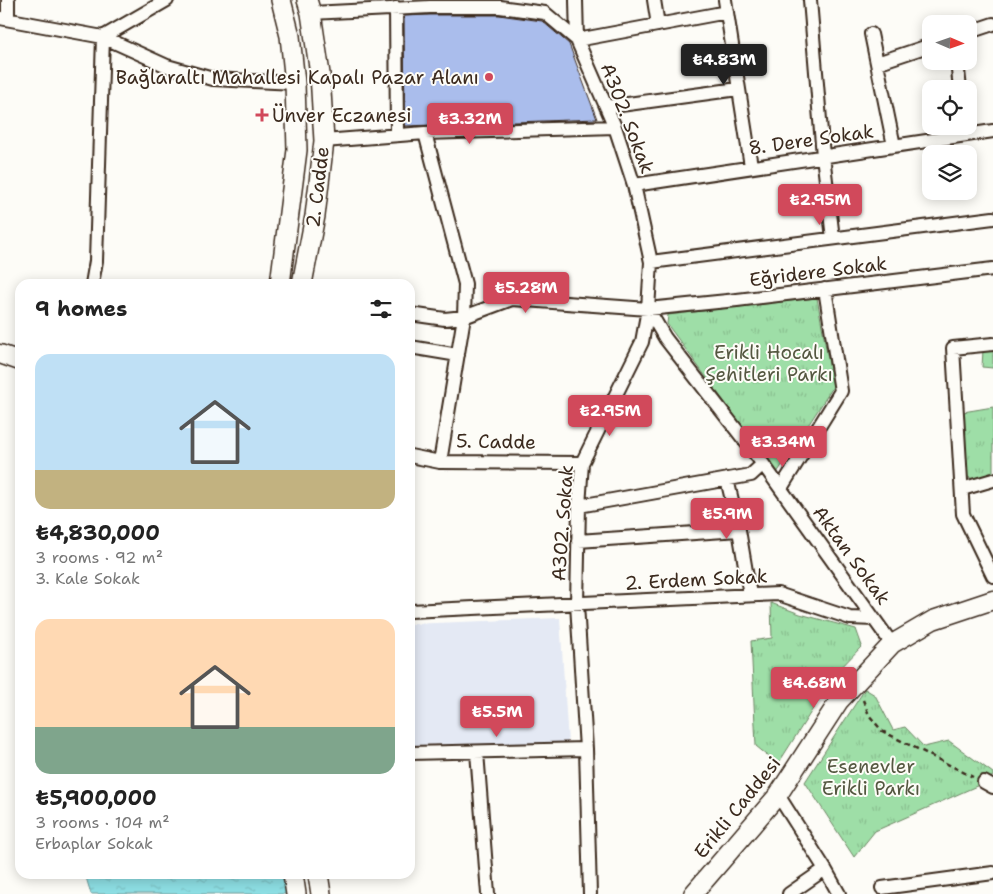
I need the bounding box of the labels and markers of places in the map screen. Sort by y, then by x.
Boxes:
pin: ₺4.83M [683,44,765,86]
place label: Bağlaraltı Mahallesi Kapalı Pazar Alanı [116,65,479,90]
marker: Bağlaraltı Mahallesi Kapalı Pazar Alanı [483,71,495,83]
pin: ₺3.32M [429,102,511,145]
place label: Ünver Eczanesi [272,103,412,128]
marker: Ünver Eczanesi [256,109,268,121]
pin: ₺2.95M [779,184,861,226]
pin: ₺5.28M [485,272,567,314]
pin: ₺2.95M [569,394,651,437]
pin: ₺3.34M [742,426,824,468]
pin: ₺5.9M [692,498,762,540]
pin: ₺4.68M [773,666,855,709]
pin: ₺5.5M [462,696,532,738]

